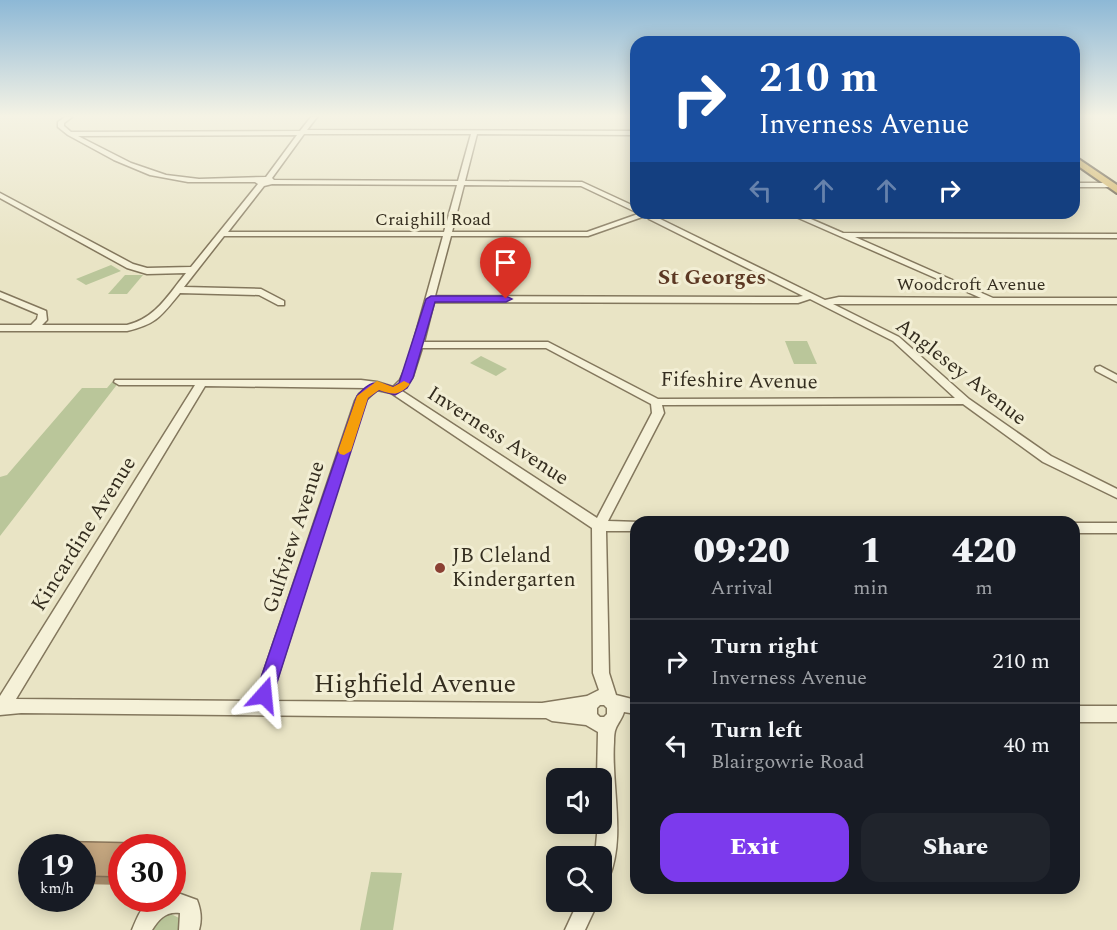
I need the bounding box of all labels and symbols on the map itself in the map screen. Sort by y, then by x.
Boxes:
street label: Craighill Road [375,206,491,233]
pin [480,237,531,299]
district label: St Georges [658,261,766,294]
street label: Woodcroft Avenue [897,271,1045,298]
street label: Anglesey Avenue [888,310,1034,434]
street label: Fifeshire Avenue [660,364,818,398]
street label: Inverness Avenue [421,378,575,494]
street label: Kincardine Avenue [23,450,145,618]
street label: Gulfview Avenue [254,457,334,617]
place label: JB Cleland Kindergarten [452,540,576,596]
marker: JB Cleland Kindergarten [433,561,447,575]
position arrow [232,663,296,727]
street label: Highfield Avenue [314,664,516,704]
speed limit sign: 30 [108,834,186,912]

